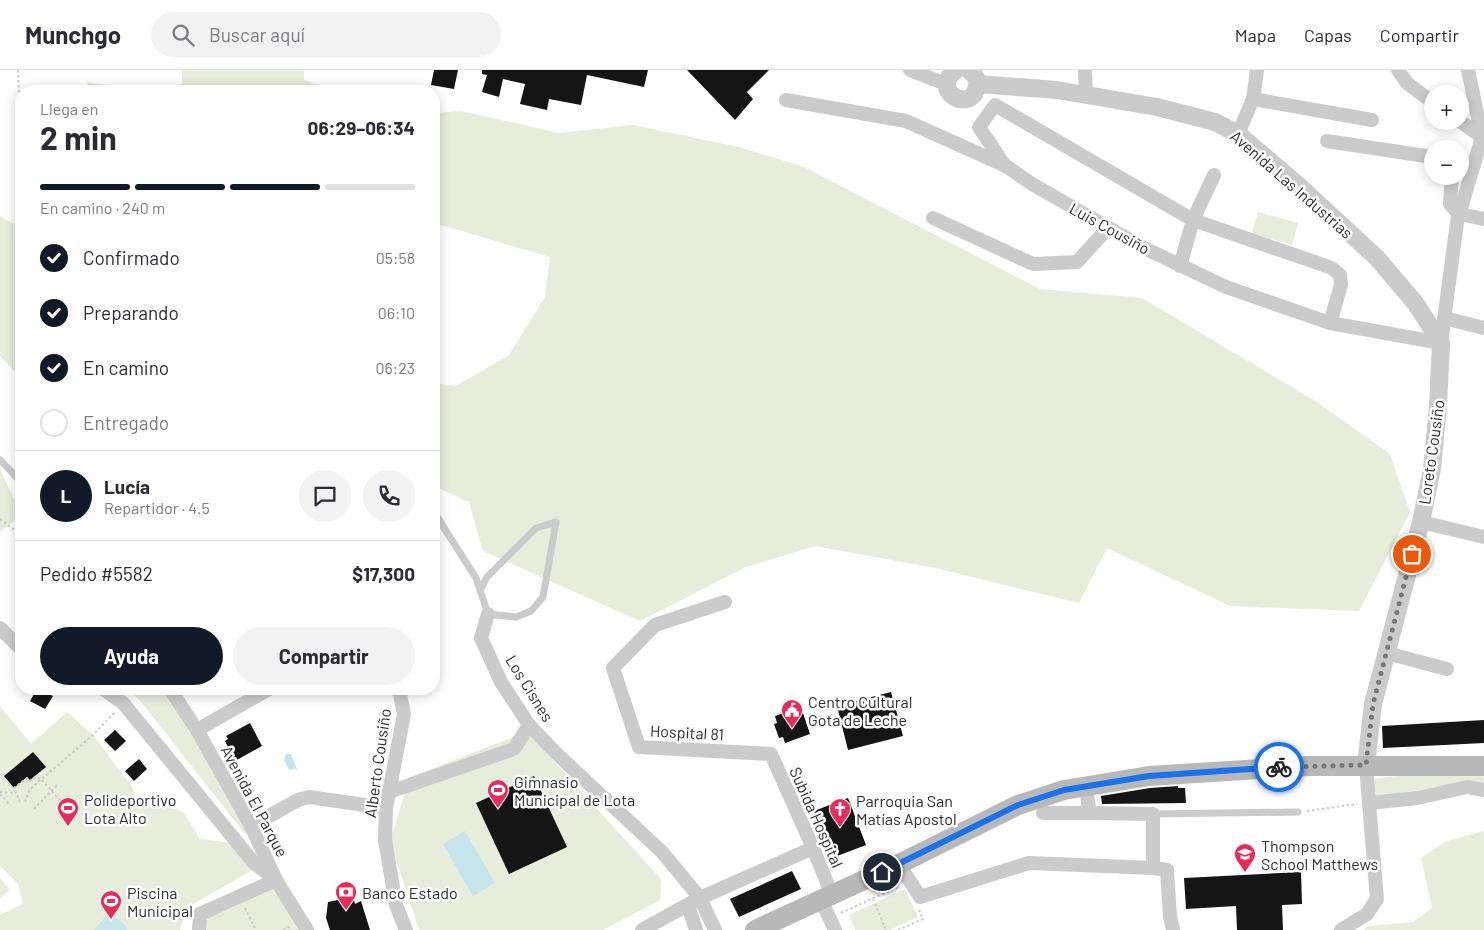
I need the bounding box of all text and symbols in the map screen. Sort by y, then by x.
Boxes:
search box [151,12,501,57]
text: Munchgo [25,20,121,49]
icon: search [169,21,197,49]
text: Buscar aquí [209,23,305,46]
text: Mapa [1235,24,1276,46]
text: Capas [1304,24,1352,46]
text: Compartir [1380,24,1459,46]
map controls [1424,85,1469,185]
button: + [1424,85,1469,130]
text: Llega en [40,99,98,118]
text: 06:29–06:34 [308,116,415,139]
text: 2 min [40,118,117,156]
street label: Avenida Las Industrias [1227,126,1357,242]
button: − [1424,140,1469,185]
text: En camino · 240 m [40,198,165,217]
street label: Luis Cousiño [1067,198,1153,258]
icon: check [40,244,68,272]
text: Confirmado [83,246,180,269]
text: 05:58 [376,248,415,267]
icon: check [40,299,68,327]
text: Preparando [83,301,179,324]
text: 06:10 [378,303,415,322]
icon: check [40,354,68,382]
text: En camino [83,356,169,379]
text: 06:23 [376,358,415,377]
street label: Loreto Cousiño [1414,398,1448,506]
text: Entregado [83,411,169,434]
button: chat [299,470,351,522]
button: phone [363,470,415,522]
text: Lucía [104,475,150,498]
text: L [61,484,71,507]
text: Repartidor · 4.5 [104,498,210,517]
pin [1391,533,1433,575]
icon: bag [1398,540,1426,568]
text: Pedido #5582 [40,562,153,585]
text: $17,300 [352,562,415,585]
button: Ayuda [40,627,223,685]
button: Compartir [233,627,415,685]
street label: Los Cisnes [502,651,558,725]
place label: Centro Cultural Gota de Leche [808,692,912,729]
public building icon: Centro Cultural Gota de Leche [780,698,804,729]
street label: Alberto Cousiño [360,707,394,819]
street label: Hospital 81 [649,721,725,743]
street label: Avenida El Parque [218,742,292,860]
courier [1254,742,1304,792]
icon: bike [1265,753,1293,781]
street label: Subida Hospital [786,764,848,870]
place label: Gimnasio Municipal de Lota [514,772,635,809]
sports icon: Gimnasio Municipal de Lota [486,778,510,809]
place label: Polideportivo Lota Alto [84,790,176,827]
place label: Parroquia San Matías Apostol [856,791,957,828]
sports icon: Polideportivo Lota Alto [56,796,80,827]
church icon: Parroquia San Matías Apostol [828,797,852,828]
place label: Thompson School Matthews [1261,836,1378,873]
school or university icon: Thompson School Matthews [1233,842,1257,873]
pin [861,851,903,893]
icon: home [868,858,896,886]
bank icon: Banco Estado [334,880,358,911]
place label: Piscina Municipal [127,883,193,920]
place label: Banco Estado [362,883,458,902]
sports icon: Piscina Municipal [99,889,123,920]

